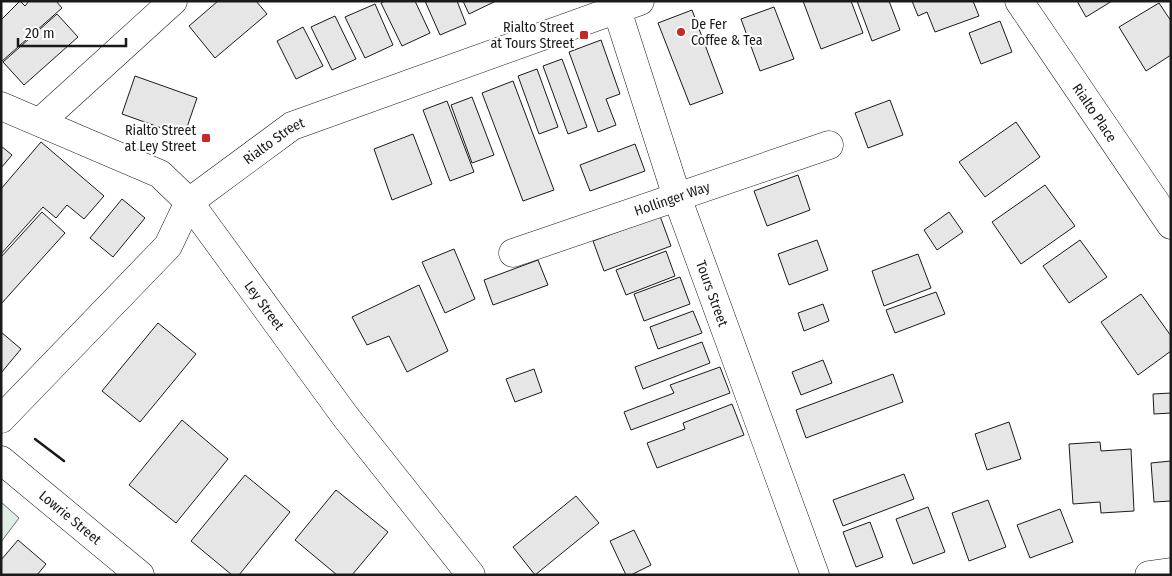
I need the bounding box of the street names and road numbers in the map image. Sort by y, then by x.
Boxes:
street label: Rialto Place [1069,80,1120,146]
street label: Rialto Street [240,114,307,168]
street label: Hollinger Way [632,178,713,220]
street label: Tours Street [692,258,732,329]
street label: Ley Street [240,278,288,334]
street label: Lowrie Street [36,487,105,549]

